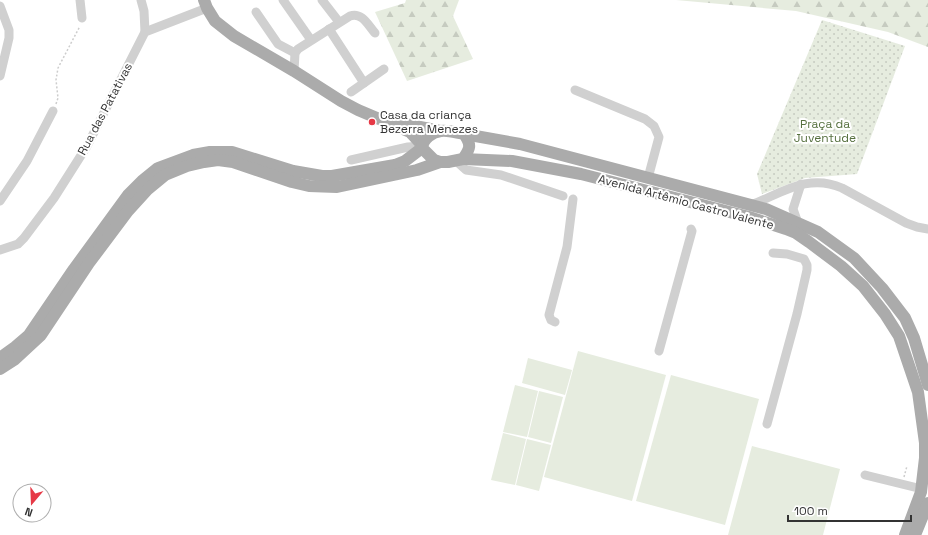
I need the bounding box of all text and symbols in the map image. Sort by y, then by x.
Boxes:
street label: Rua das Patativas [74,60,136,158]
place label: Casa da criança Bezerra Menezes [380,107,478,137]
park label: Praça da Juventude [794,116,856,146]
marker: Casa da criança Bezerra Menezes [367,117,377,127]
street label: Avenida Artêmio Castro Valente [596,171,776,233]
north arrow [12,483,52,523]
scale bar [788,497,911,523]
text: 100 m [794,503,828,519]
text: N [23,505,35,520]

